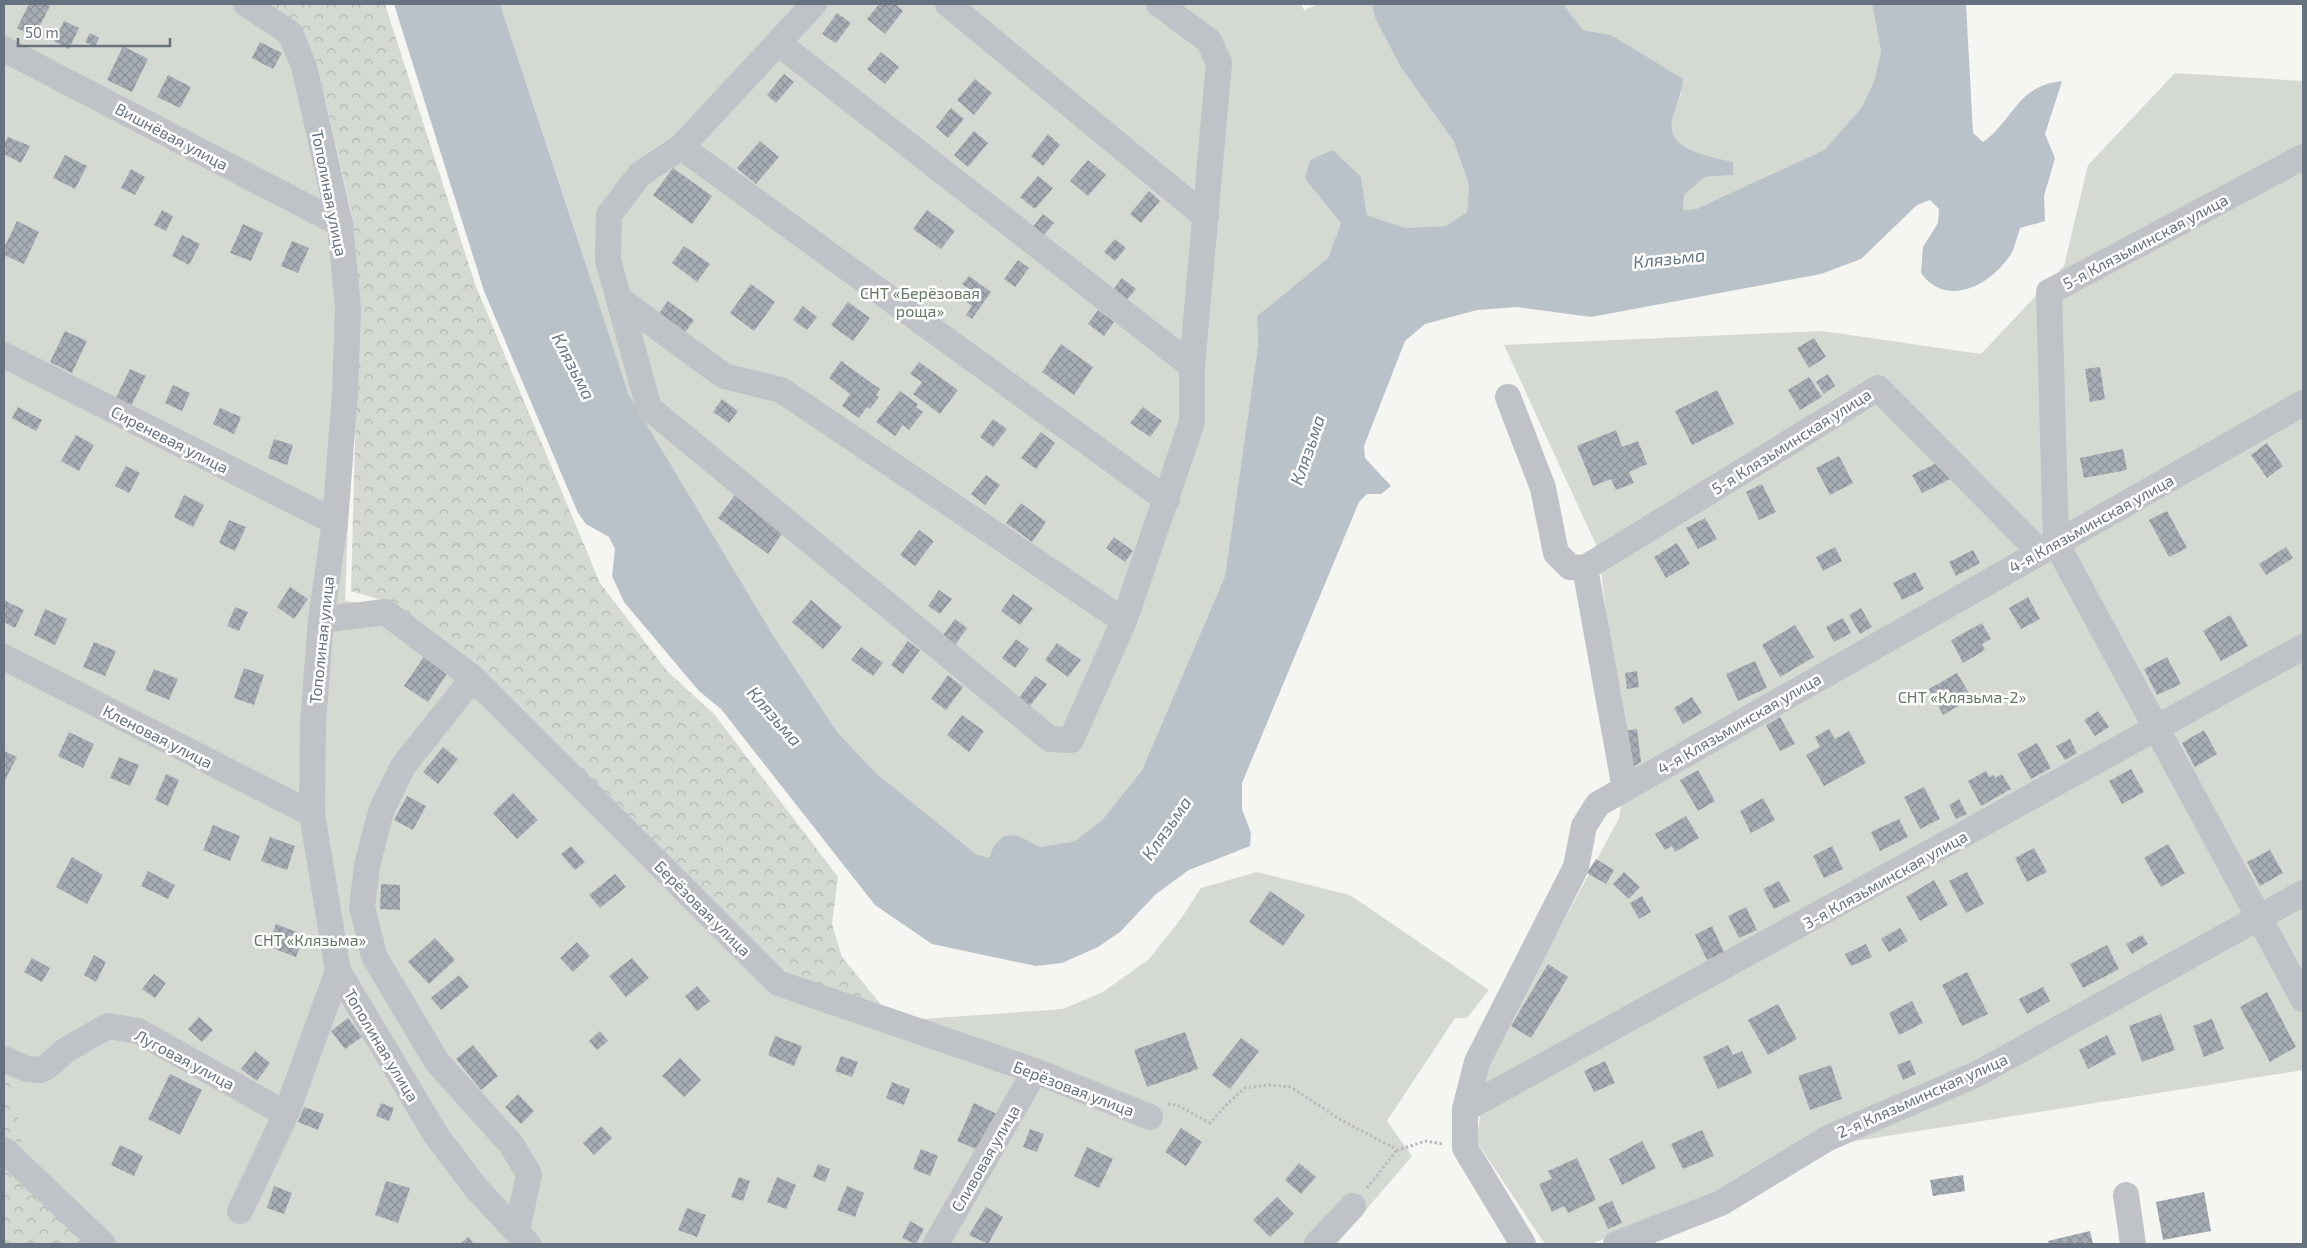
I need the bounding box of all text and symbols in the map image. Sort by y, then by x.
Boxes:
scale bar [18,15,170,47]
text: 50 m [25,23,59,41]
street label: Вишнёвая улица [112,98,232,175]
street label: Тополиная улица [307,128,352,258]
street label: 5-я Клязьминская улица [2059,189,2231,294]
water label: Клязьма [1632,243,1706,273]
park label: СНТ «Берёзовая роща» [860,283,980,320]
water label: Клязьма [548,329,600,403]
street label: 5-я Клязьминская улица [1708,384,1875,499]
street label: Сиреневая улица [108,401,232,478]
water label: Клязьма [1285,412,1329,488]
street label: 4-я Клязьминская улица [2005,470,2177,577]
street label: Тополиная улица [305,575,338,705]
street label: 4-я Клязьминская улица [1654,668,1825,779]
water label: Клязьма [743,681,807,751]
park label: СНТ «Клязьма-2» [1898,687,2027,706]
street label: Кленовая улица [100,700,216,773]
water label: Клязьма [1136,792,1196,864]
street label: 3-я Клязьминская улица [1800,826,1971,933]
street label: Берёзовая улица [650,856,755,961]
park label: СНТ «Клязьма» [254,930,366,949]
street label: Тополиная улица [340,985,423,1105]
street label: Луговая улица [132,1025,238,1094]
street label: 2-я Клязьминская улица [1834,1049,2011,1142]
street label: Берёзовая улица [1011,1056,1137,1121]
street label: Сливовая улица [947,1101,1024,1215]

